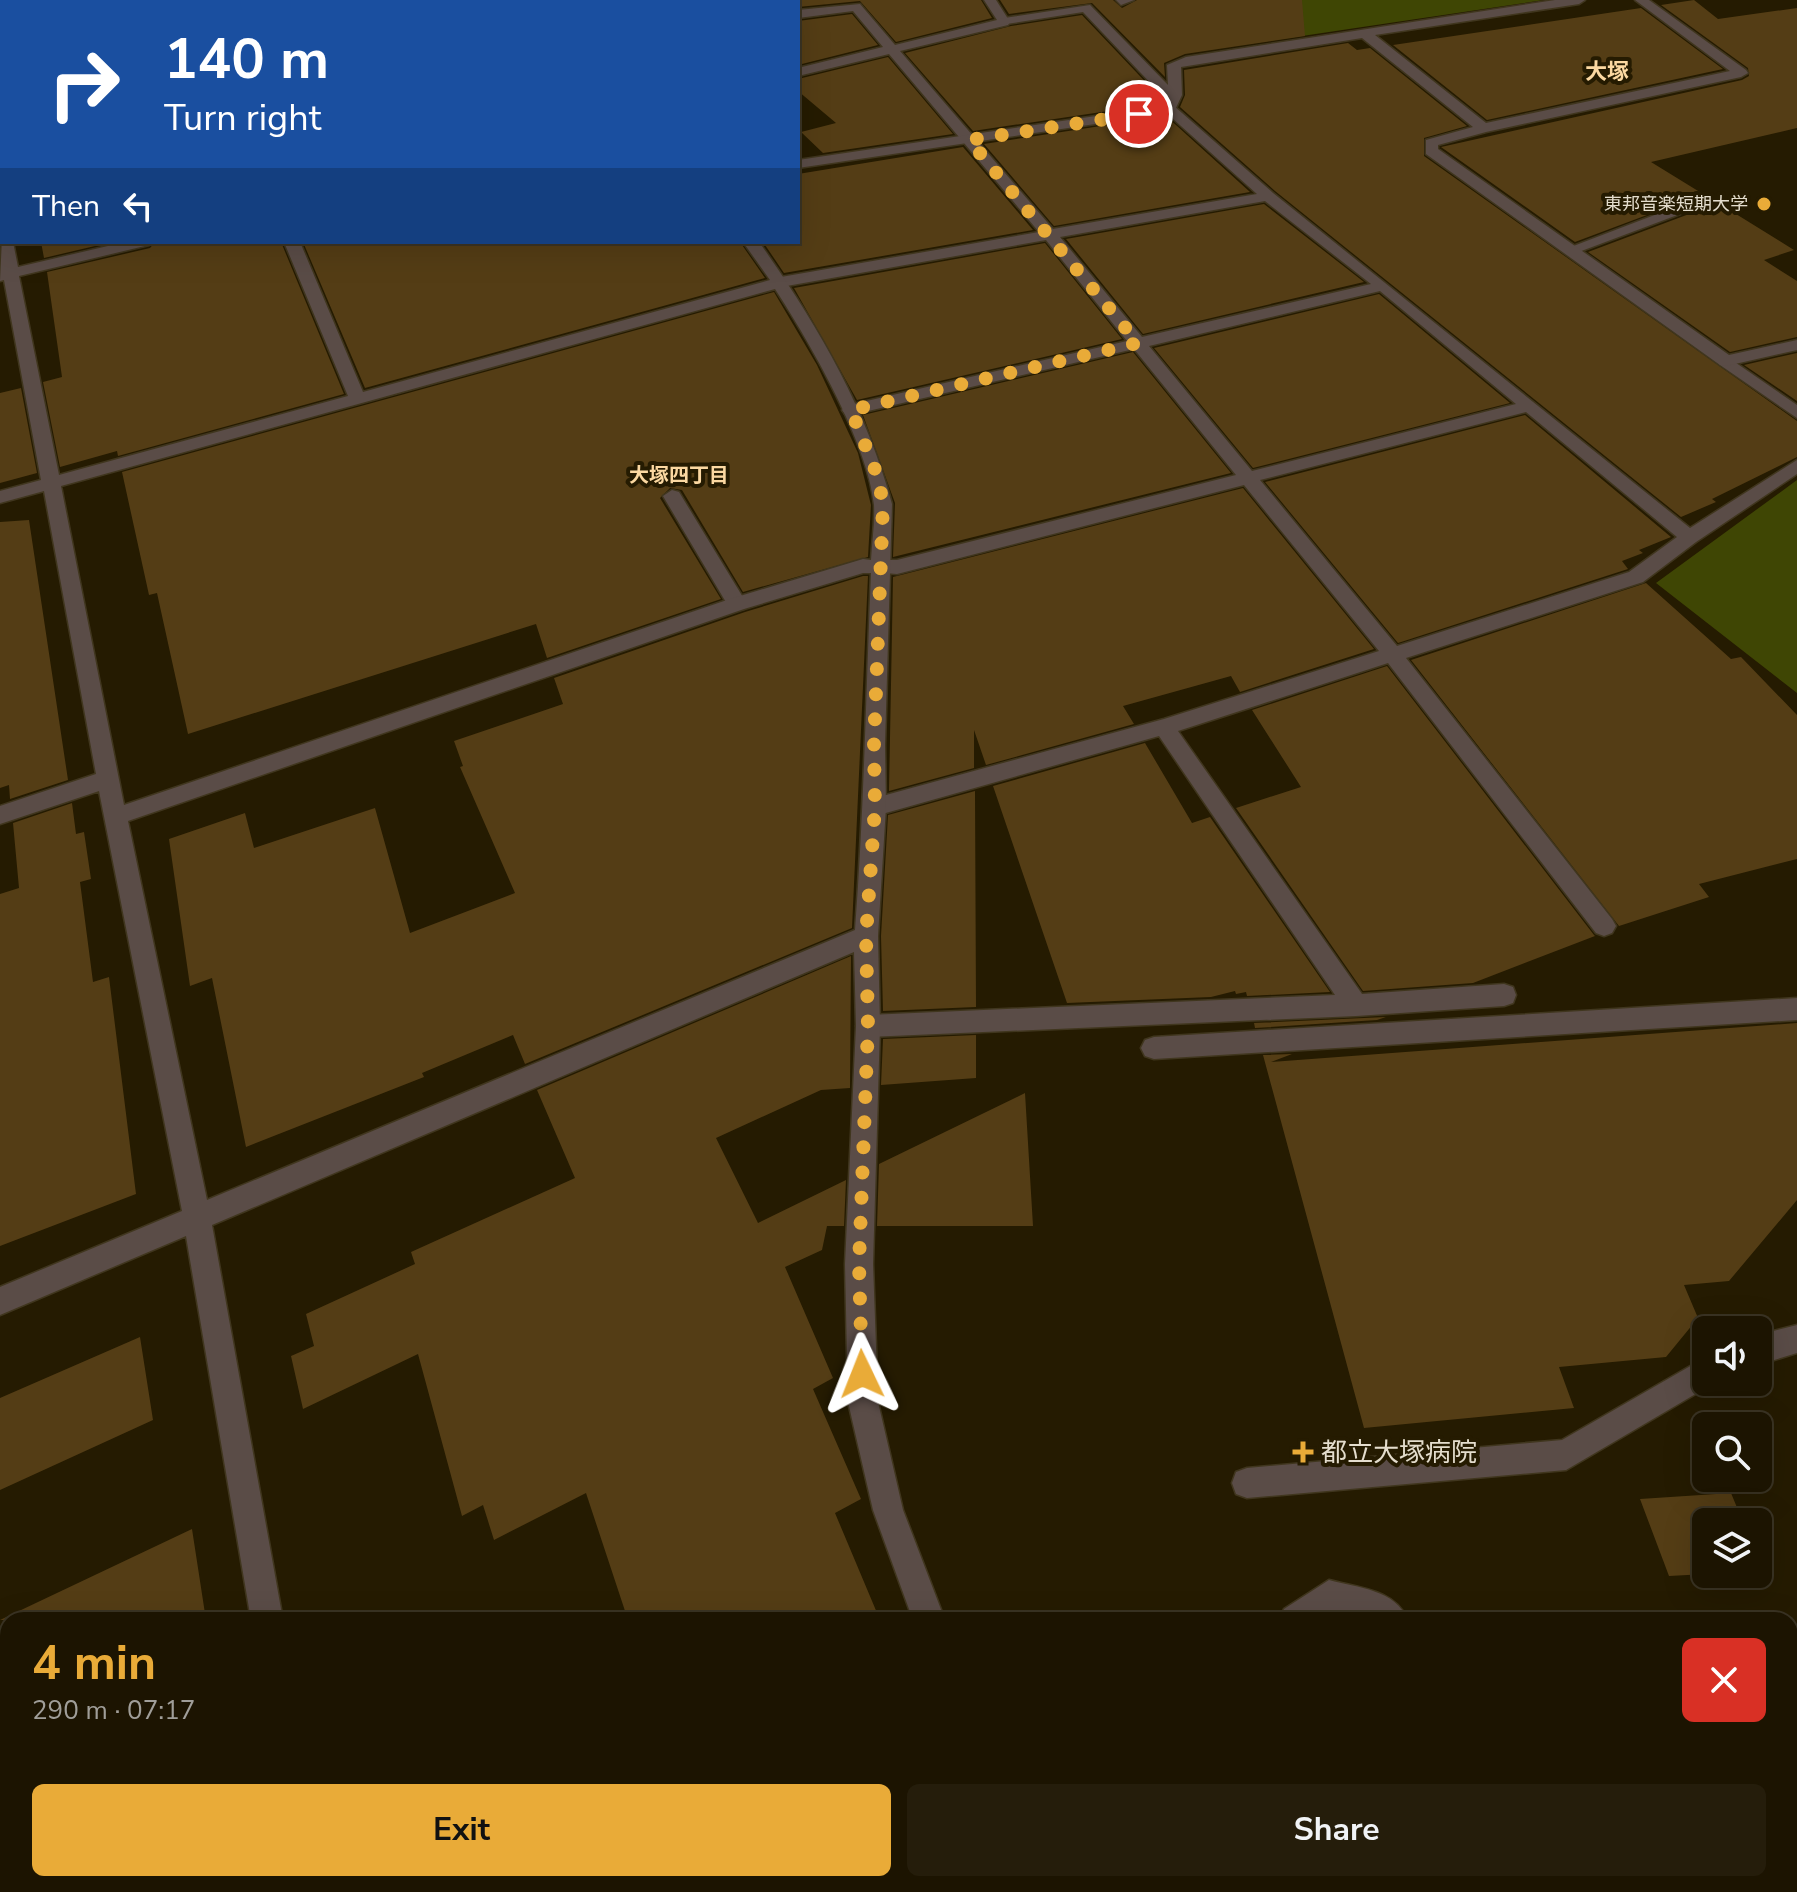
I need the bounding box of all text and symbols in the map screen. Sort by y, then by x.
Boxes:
text: 140 m [164,21,329,98]
icon: right [32,32,136,136]
district label: 大塚 [1585,57,1629,87]
pin [1105,80,1173,148]
icon: arrive [1117,92,1161,136]
text: Turn right [164,94,321,143]
icon: left [116,184,160,228]
text: Then [32,186,100,227]
place label: 東邦音楽短期大学 [1604,192,1748,216]
marker: 東邦音楽短期大学 [1755,195,1773,213]
district label: 大塚四丁目 [629,462,729,489]
map controls [1692,1316,1772,1588]
button: sound [1692,1316,1772,1396]
position arrow [820,1332,904,1416]
button: search [1692,1412,1772,1492]
place label: 都立大塚病院 [1321,1435,1477,1470]
marker: 都立大塚病院 [1292,1441,1314,1463]
button: layers [1692,1508,1772,1588]
text: 4 min [32,1630,156,1696]
button: close [1682,1638,1766,1722]
text: 290 m · 07:17 [32,1693,195,1728]
button: Exit [32,1784,891,1876]
button: Share [907,1784,1766,1876]

